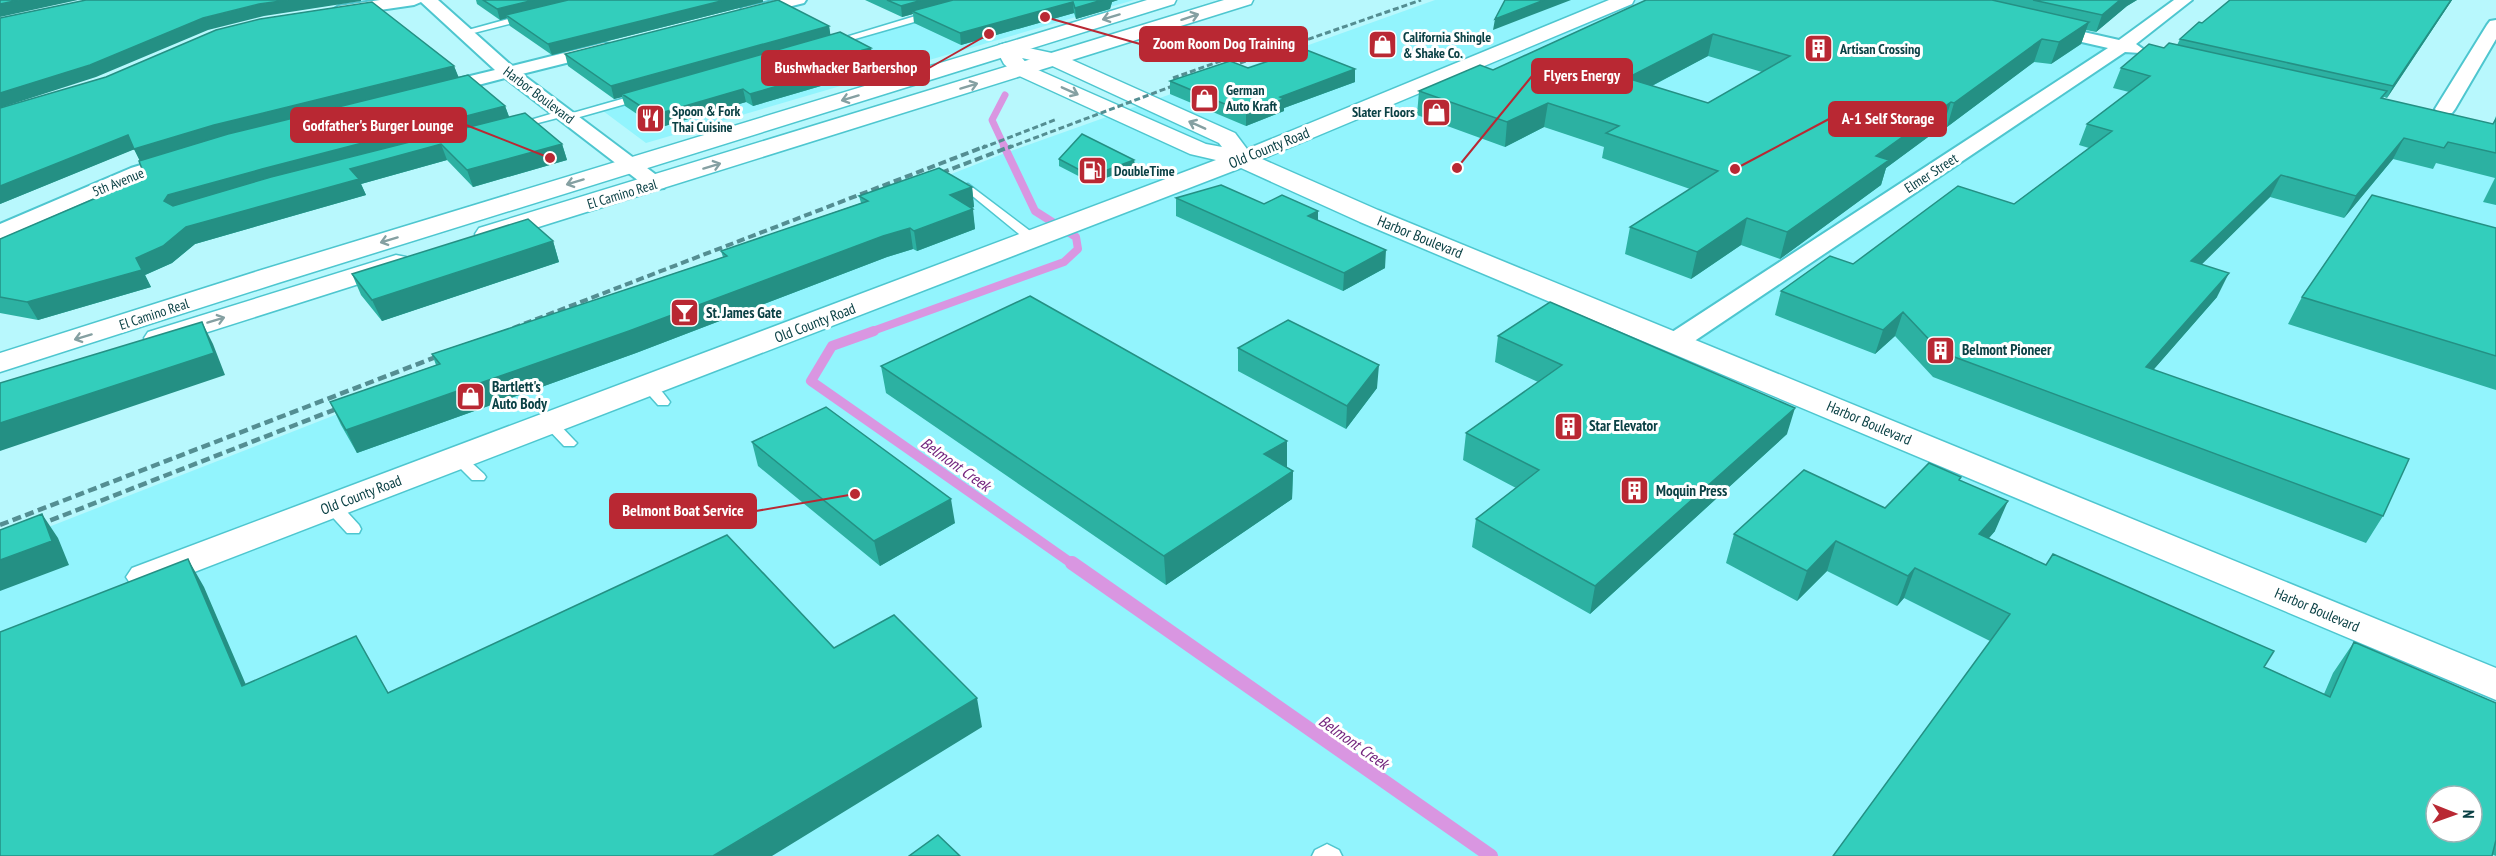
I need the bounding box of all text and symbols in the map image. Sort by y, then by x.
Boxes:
one-way arrow [1180,11,1199,22]
one-way arrow [1102,12,1121,23]
callout: Zoom Room Dog Training [1140,27,1307,61]
place label: California Shingle & Shake Co. [1403,28,1491,62]
shop icon: California Shingle & Shake Co. [1366,29,1398,61]
text: Zoom Room Dog Training [1153,33,1295,53]
building icon: Artisan Crossing [1803,33,1835,65]
place label: Artisan Crossing [1839,40,1920,58]
callout: Bushwhacker Barbershop [762,51,929,85]
text: Bushwhacker Barbershop [775,57,917,77]
callout: Flyers Energy [1532,59,1632,93]
street label: Harbor Boulevard [500,62,578,128]
text: Flyers Energy [1544,65,1621,85]
one-way arrow [959,80,978,91]
place label: German Auto Kraft [1225,81,1277,115]
shop icon: German Auto Kraft [1189,82,1221,114]
one-way arrow [1061,87,1079,98]
one-way arrow [840,93,859,104]
shop icon: Slater Floors [1420,96,1452,128]
place label: Spoon & Fork Thai Cuisine [672,102,740,136]
callout: A-1 Self Storage [1829,102,1946,136]
restaurant icon: Spoon & Fork Thai Cuisine [635,103,667,135]
place label: Slater Floors [1352,103,1415,121]
callout: Godfather's Burger Lounge [291,108,466,142]
text: A-1 Self Storage [1841,108,1934,128]
text: Godfather's Burger Lounge [302,115,454,135]
one-way arrow [1189,119,1207,130]
street label: Old County Road [1226,123,1312,172]
street label: Elmer Street [1901,149,1961,197]
fuel station icon: DoubleTime [1077,155,1109,187]
one-way arrow [702,160,721,171]
place label: DoubleTime [1114,162,1175,180]
street label: 5th Avenue [89,163,147,201]
street label: El Camino Real [585,175,660,213]
one-way arrow [566,178,585,189]
street label: Harbor Boulevard [1375,211,1466,262]
one-way arrow [380,235,399,246]
street label: El Camino Real [117,294,192,334]
bar icon: St. James Gate [669,297,701,329]
street label: Old County Road [772,298,858,347]
place label: St. James Gate [706,303,782,322]
one-way arrow [206,314,225,325]
one-way arrow [74,332,93,343]
building icon: Belmont Pioneer [1925,334,1957,366]
place label: Belmont Pioneer [1962,340,2052,359]
place label: Bartlett's Auto Body [491,377,548,413]
shop icon: Bartlett's Auto Body [455,380,487,412]
street label: Harbor Boulevard [1824,396,1914,449]
building icon: Star Elevator [1552,410,1584,442]
place label: Star Elevator [1589,416,1658,435]
water label: Belmont Creek [917,433,996,496]
street label: Old County Road [318,470,404,519]
building icon: Moquin Press [1619,475,1651,507]
place label: Moquin Press [1656,481,1727,500]
callout: Belmont Boat Service [610,494,756,528]
text: Belmont Boat Service [622,500,744,520]
street label: Harbor Boulevard [2272,583,2362,636]
water label: Belmont Creek [1315,711,1394,774]
north arrow [2424,784,2484,844]
text: N [2459,810,2479,819]

